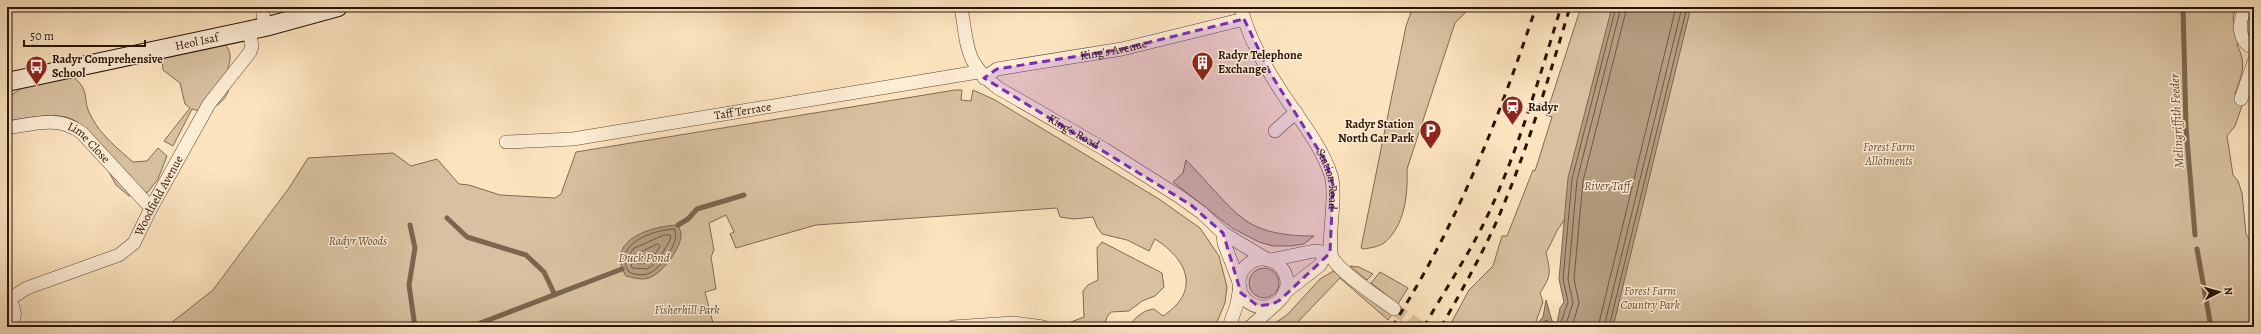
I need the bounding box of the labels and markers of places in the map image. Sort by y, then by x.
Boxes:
place label: Radyr Telephone Exchange [1218,47,1303,77]
building icon: Radyr Telephone Exchange [1190,49,1216,82]
place label: Radyr Comprehensive School [52,51,163,81]
bus stop icon: Radyr Comprehensive School [23,53,49,86]
station icon: Radyr [1500,94,1526,127]
place label: Radyr [1528,99,1558,115]
place label: Radyr Station North Car Park [1338,116,1415,146]
parking icon: Radyr Station North Car Park [1417,118,1443,151]

